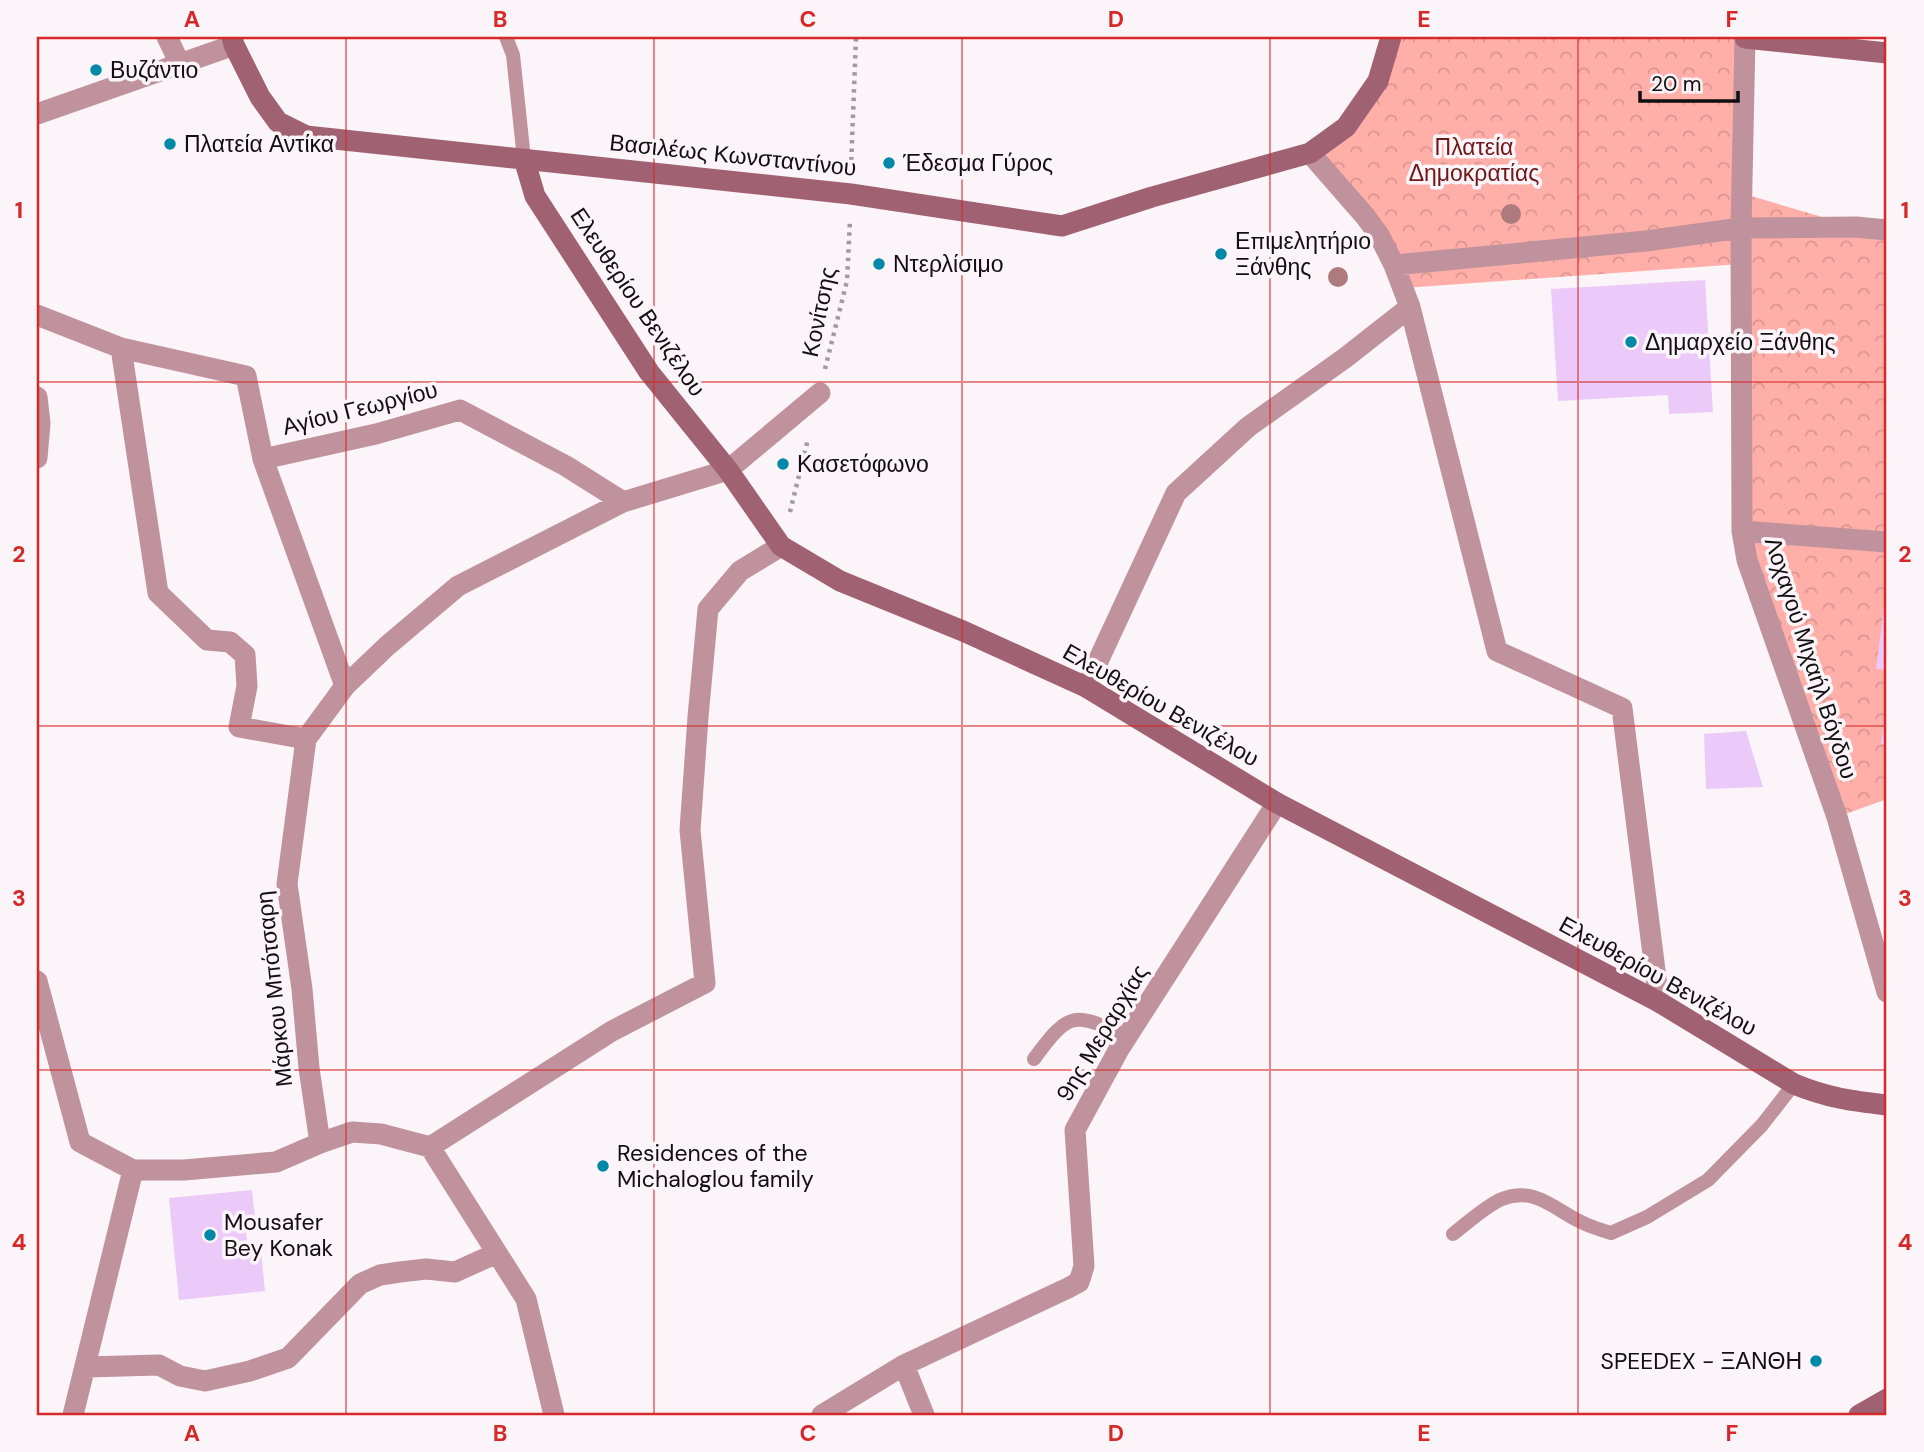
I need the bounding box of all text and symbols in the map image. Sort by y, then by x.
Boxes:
text: A [184,4,200,34]
text: B [493,4,507,34]
text: C [800,4,816,34]
text: D [1108,4,1124,34]
text: E [1417,4,1431,34]
text: F [1726,4,1739,34]
place label: Βυζάντιο [110,55,198,85]
scale bar [1640,60,1738,104]
marker: Βυζάντιο [88,62,104,78]
text: 20 m [1651,70,1702,98]
street label: Βασιλέως Κωνσταντίνου [608,127,858,183]
place label: Πλατεία Αντίκα [184,129,334,159]
park label: Πλατεία Δημοκρατίας [1409,132,1539,188]
marker: Πλατεία Αντίκα [162,136,178,152]
place label: Έδεσμα Γύρος [902,148,1053,178]
marker: Έδεσμα Γύρος [881,155,897,171]
text: 1 [15,195,23,225]
text: 1 [1901,195,1909,225]
street label: Ελευθερίου Βενιζέλου [564,202,712,402]
place label: Επιμελητήριο Ξάνθης [1235,226,1371,282]
marker: Επιμελητήριο Ξάνθης [1213,246,1229,262]
place label: Ντερλίσιμο [893,249,1004,279]
marker: Ντερλίσιμο [871,256,887,272]
street label: Κονίτσης [795,264,843,360]
place label: Δημαρχείο Ξάνθης [1645,327,1836,357]
marker: Δημαρχείο Ξάνθης [1623,334,1639,350]
street label: Αγίου Γεωργίου [279,374,441,442]
place label: Κασετόφωνο [797,449,929,479]
marker: Κασετόφωνο [775,456,791,472]
street label: Λοχαγού Μιχαήλ Βόγδου [1758,533,1864,783]
text: 2 [12,539,26,569]
text: 2 [1898,539,1912,569]
street label: Ελευθερίου Βενιζέλου [1058,637,1264,773]
text: 3 [12,883,26,913]
text: 3 [1898,883,1912,913]
street label: Μάρκου Μπότσαρη [249,890,299,1088]
street label: Ελευθερίου Βενιζέλου [1554,909,1762,1043]
street label: 9ης Μεραρχίας [1049,959,1155,1107]
place label: Residences of the Michaloglou family [617,1138,814,1194]
marker: Residences of the Michaloglou family [595,1158,611,1174]
place label: Mousafer Bey Konak [224,1207,333,1263]
text: 4 [12,1227,27,1257]
marker: Mousafer Bey Konak [202,1227,218,1243]
text: 4 [1898,1227,1913,1257]
place label: SPEEDEX - ΞΑΝΘΗ [1601,1346,1802,1376]
marker: SPEEDEX - ΞΑΝΘΗ [1808,1353,1824,1369]
text: A [184,1418,200,1448]
text: B [493,1418,507,1448]
text: C [800,1418,816,1448]
text: D [1108,1418,1124,1448]
text: E [1417,1418,1431,1448]
text: F [1726,1418,1739,1448]

